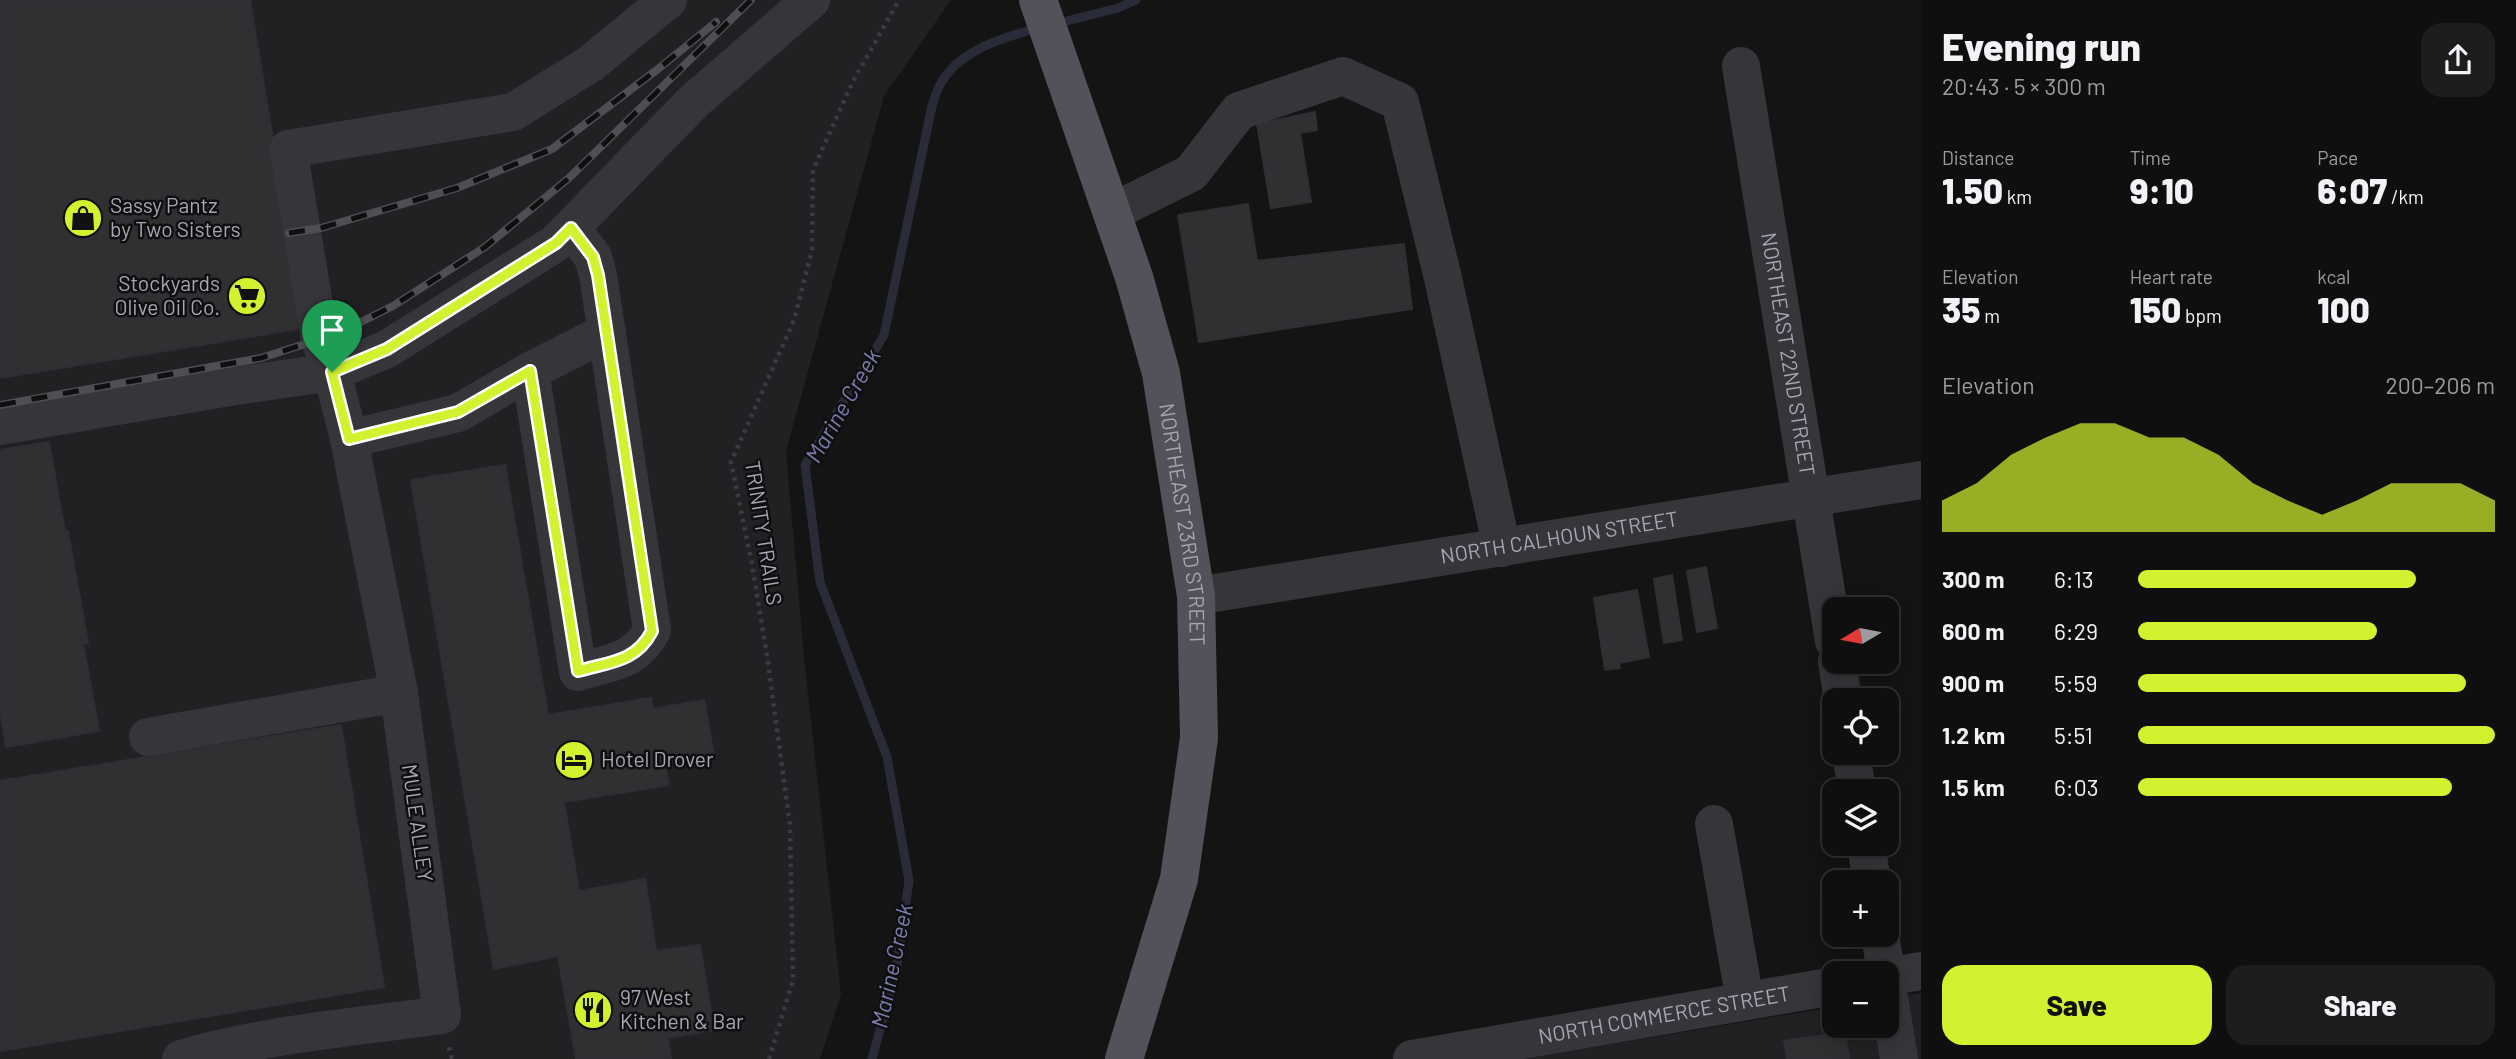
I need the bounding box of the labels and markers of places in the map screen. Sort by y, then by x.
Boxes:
place label: Sassy Pantz by Two Sisters [110,192,241,241]
shop icon: Sassy Pantz by Two Sisters [62,197,104,239]
place label: Stockyards Olive Oil Co. [114,270,220,319]
supermarket icon: Stockyards Olive Oil Co. [226,275,268,317]
pin [302,300,362,372]
hotel icon: Hotel Drover [553,739,595,781]
place label: Hotel Drover [601,746,714,771]
place label: 97 West Kitchen & Bar [620,984,744,1033]
restaurant icon: 97 West Kitchen & Bar [572,989,614,1031]

